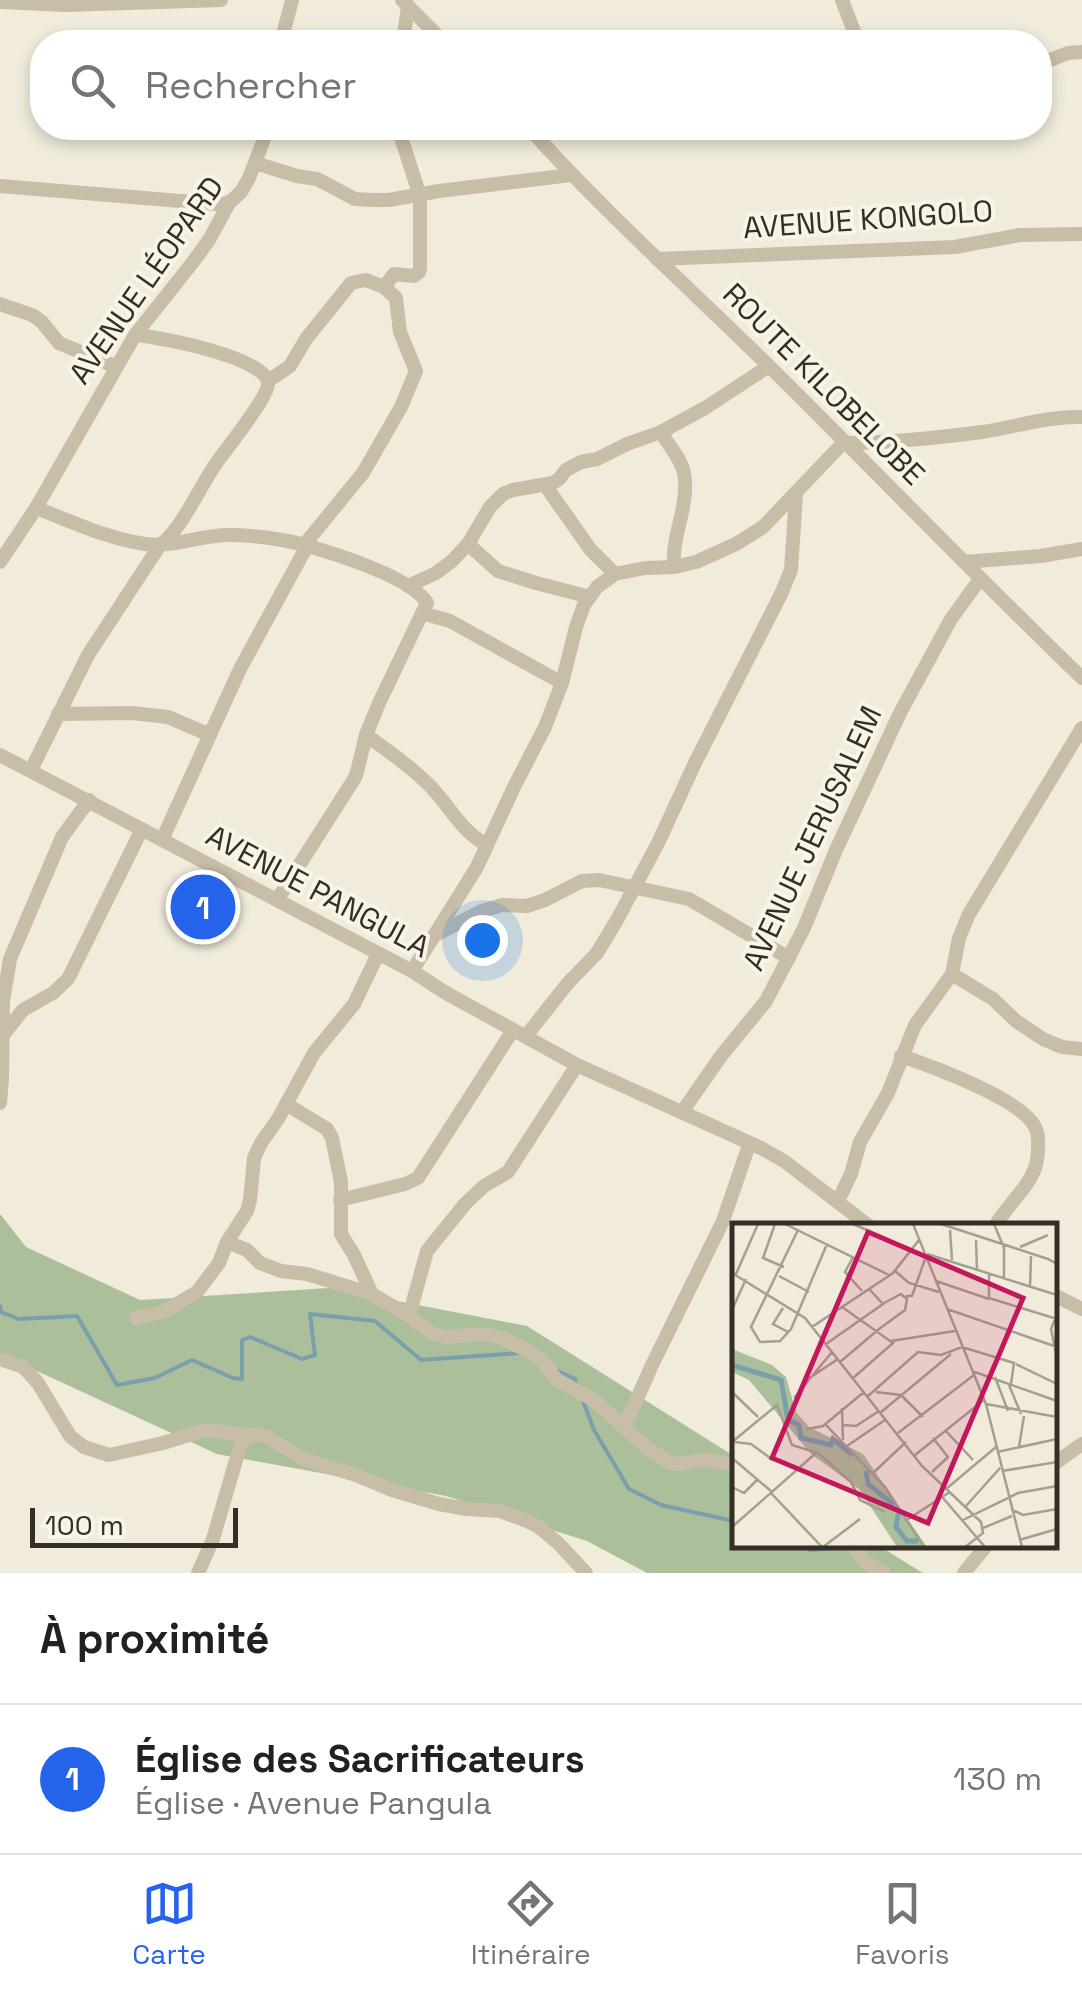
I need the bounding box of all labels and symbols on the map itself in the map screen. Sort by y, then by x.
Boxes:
street label: AVENUE LÉOPARD [60,169,232,391]
street label: AVENUE KONGOLO [742,191,994,247]
street label: ROUTE KILOBELOBE [715,275,933,493]
street label: AVENUE JERUSALEM [734,700,890,976]
street label: AVENUE PANGULA [200,816,437,966]
pin: 1 [170,870,236,944]
your location [457,915,508,966]
inset map [732,1223,1057,1548]
scale bar [30,1503,238,1548]

